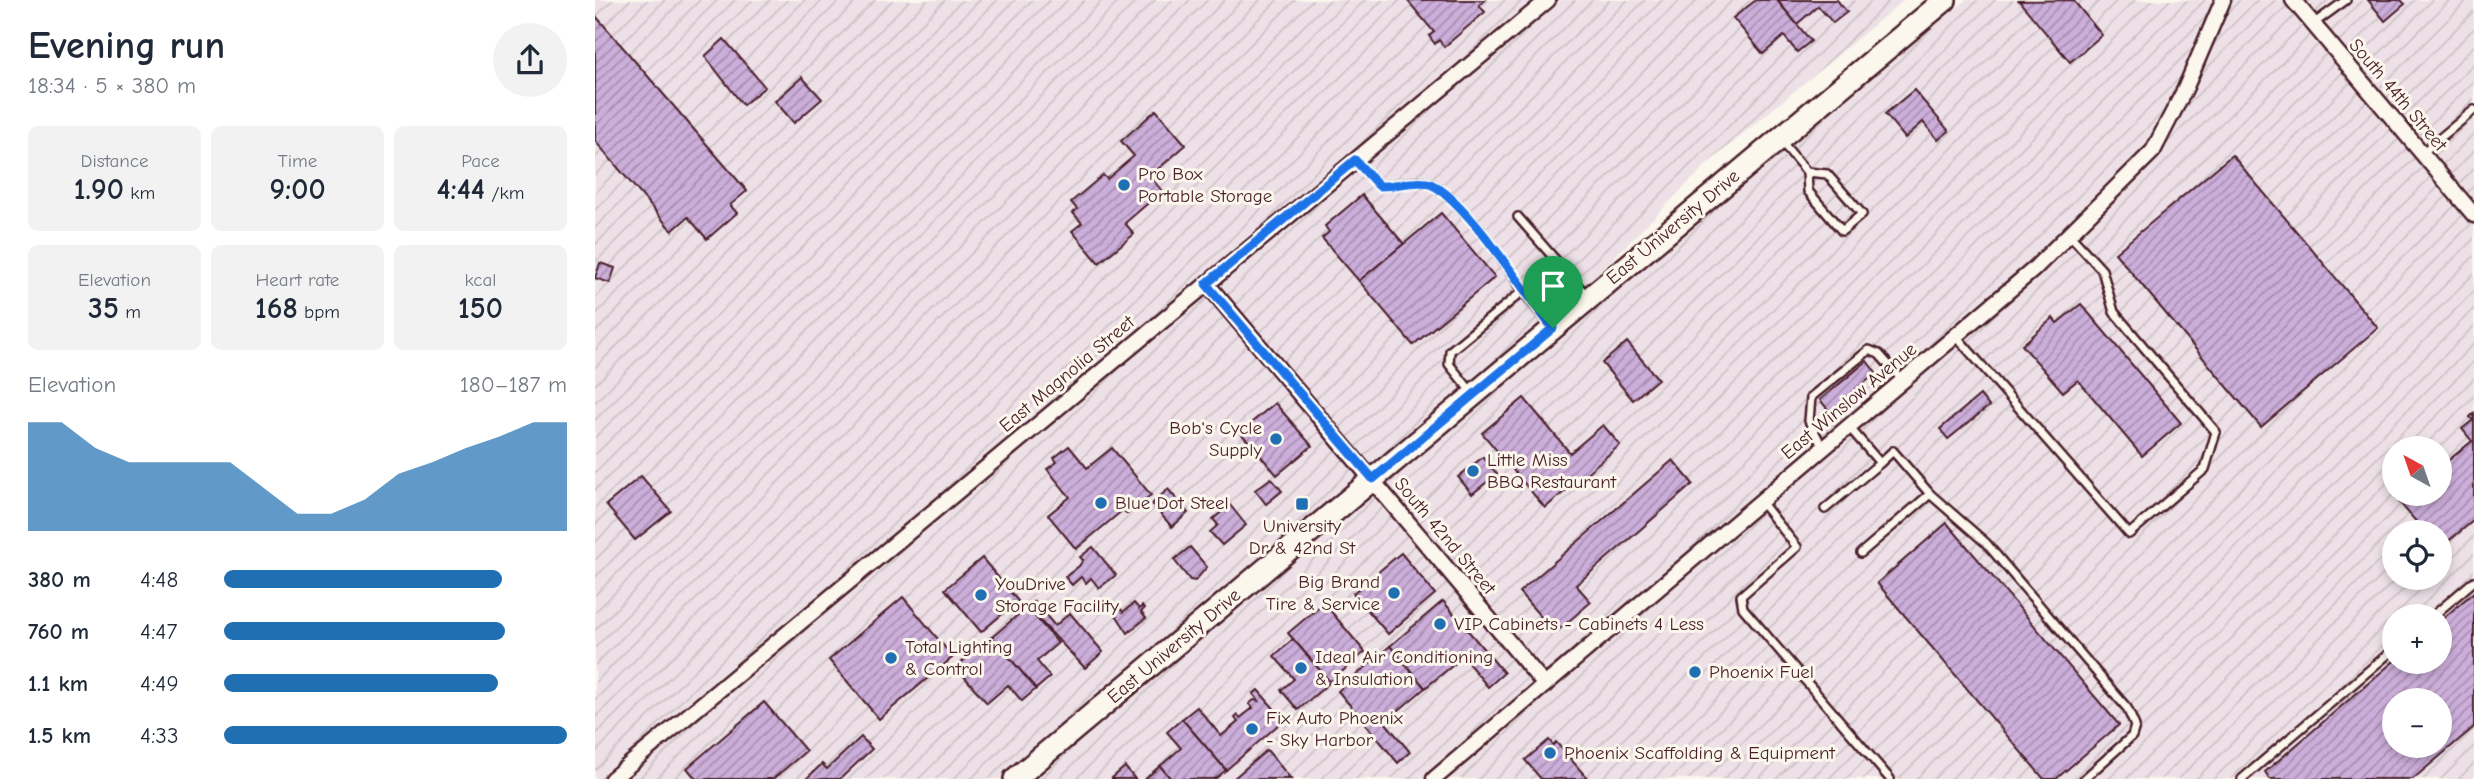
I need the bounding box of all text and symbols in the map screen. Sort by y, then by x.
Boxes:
button: share [493,23,567,97]
text: Evening run [28,24,225,68]
street label: South 44th Street [2345,34,2452,156]
text: 18:34 · 5 × 380 m [28,72,196,99]
text: Distance [80,150,149,172]
text: Time [278,150,317,172]
text: Pace [461,150,500,172]
place label: Pro Box Portable Storage [1138,163,1272,207]
street label: East University Drive [1602,165,1744,289]
text: 1.90 [74,172,124,207]
text: 9:00 [269,172,326,207]
text: 4:44 [437,172,485,207]
marker: Pro Box Portable Storage [1116,177,1132,193]
text: km [124,182,155,204]
text: /km [485,182,524,204]
pin [1523,256,1583,328]
icon: arrive [1534,267,1572,305]
text: Elevation [78,269,151,291]
text: Heart rate [256,269,339,291]
text: kcal [465,269,496,291]
text: 35 [88,291,119,326]
text: 168 [255,291,298,326]
text: 150 [458,291,503,326]
text: m [119,301,141,323]
text: bpm [298,301,340,323]
street label: East Magnolia Street [995,311,1139,437]
street label: East Winslow Avenue [1777,338,1921,464]
text: Elevation [28,371,116,398]
text: 180–187 m [460,371,567,398]
place label: Bob's Cycle Supply [1169,417,1263,461]
marker: Bob's Cycle Supply [1268,431,1284,447]
north arrow [2382,436,2452,506]
map controls [2382,436,2452,758]
place label: Little Miss BBQ Restaurant [1487,449,1617,493]
marker: Little Miss BBQ Restaurant [1465,463,1481,479]
street label: South 42nd Street [1390,473,1501,599]
place label: Blue Dot Steel [1115,492,1229,514]
marker: Blue Dot Steel [1093,495,1109,511]
marker: University Dr & 42nd St [1294,496,1310,512]
place label: University Dr & 42nd St [1249,515,1356,559]
button: locate [2382,520,2452,590]
text: 380 m [28,566,91,593]
text: 4:48 [140,566,178,593]
place label: Big Brand Tire & Service [1266,571,1380,615]
place label: YouDrive Storage Facility [995,573,1119,617]
street label: East University Drive [1103,584,1245,708]
marker: Big Brand Tire & Service [1386,585,1402,601]
marker: YouDrive Storage Facility [973,587,989,603]
button: + [2382,604,2452,674]
place label: VIP Cabinets - Cabinets 4 Less [1454,613,1704,635]
marker: VIP Cabinets - Cabinets 4 Less [1432,616,1448,632]
text: 760 m [28,618,89,645]
text: 4:47 [140,618,177,645]
place label: Total Lighting & Control [905,636,1013,680]
place label: Ideal Air Conditioning & Insulation [1315,646,1493,690]
marker: Total Lighting & Control [883,650,899,666]
marker: Ideal Air Conditioning & Insulation [1293,660,1309,676]
place label: Phoenix Fuel [1709,661,1814,683]
marker: Phoenix Fuel [1687,664,1703,680]
text: 1.1 km [28,670,88,697]
text: 4:49 [140,670,179,697]
button: − [2382,688,2452,758]
place label: Fix Auto Phoenix - Sky Harbor [1266,707,1404,751]
marker: Fix Auto Phoenix - Sky Harbor [1244,721,1260,737]
text: 1.5 km [28,722,91,749]
text: 4:33 [140,722,179,749]
place label: Phoenix Scaffolding & Equipment [1564,742,1835,764]
marker: Phoenix Scaffolding & Equipment [1542,745,1558,761]

